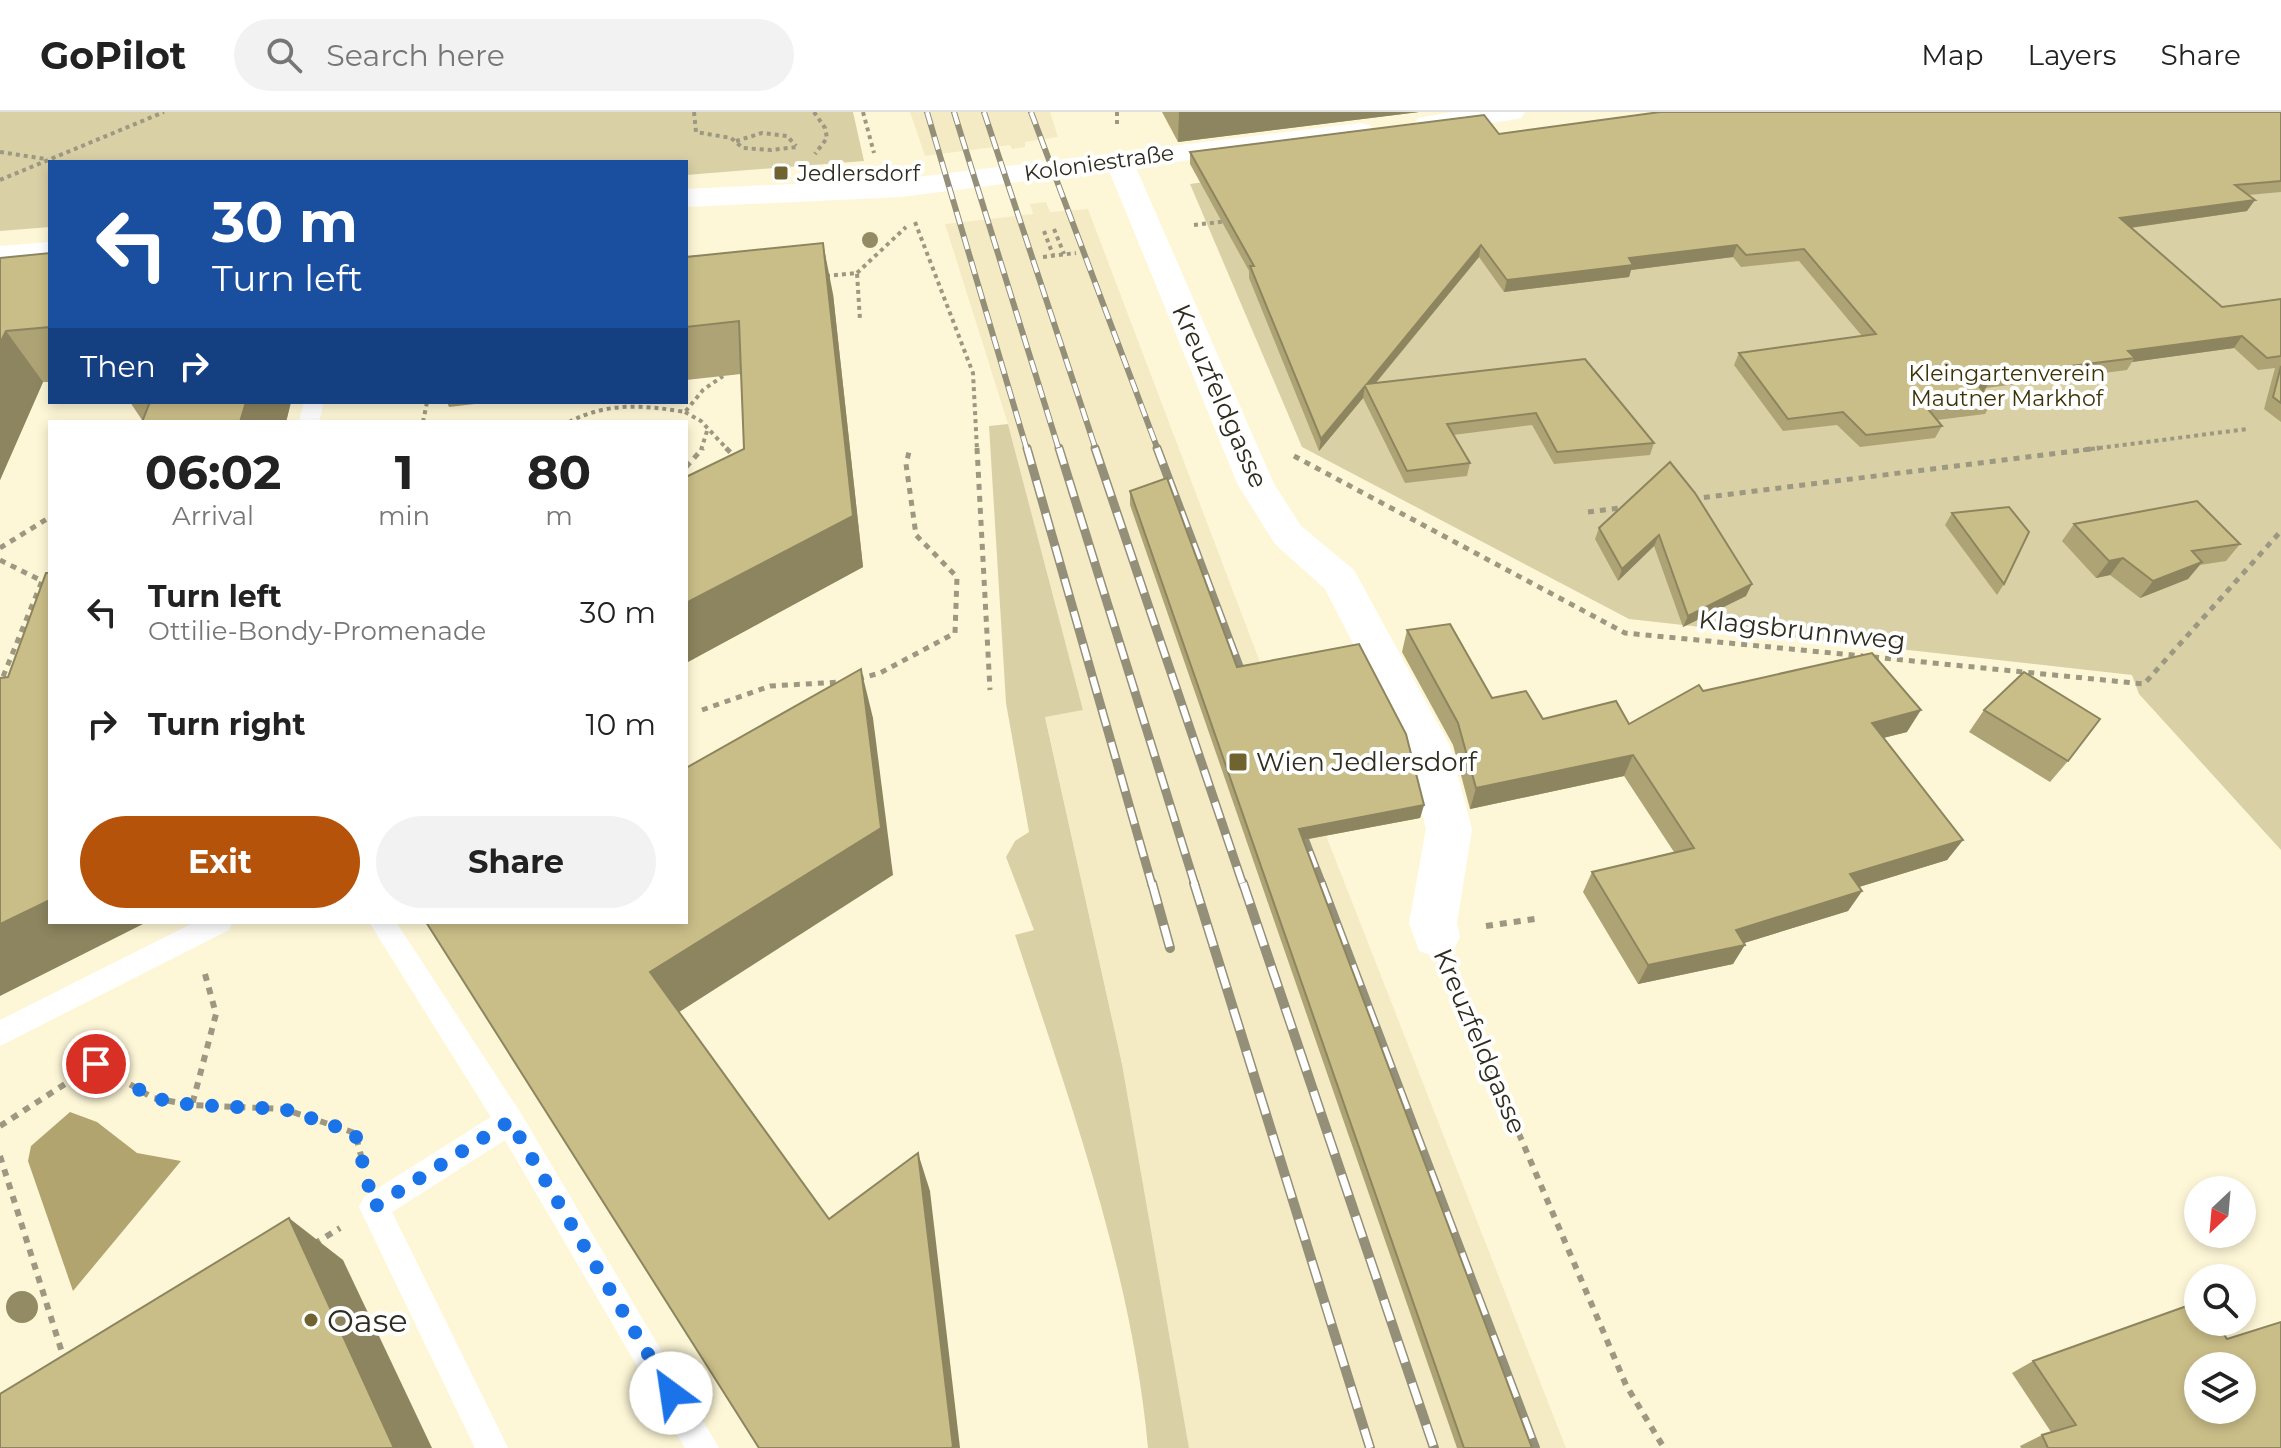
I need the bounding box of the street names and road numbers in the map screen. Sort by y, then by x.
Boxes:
street label: Koloniestraße [1022,139,1176,187]
street label: Kreuzfeldgasse [1165,299,1275,493]
street label: Klagsbrunnweg [1697,603,1907,657]
street label: Kreuzfeldgasse [1427,944,1533,1138]

